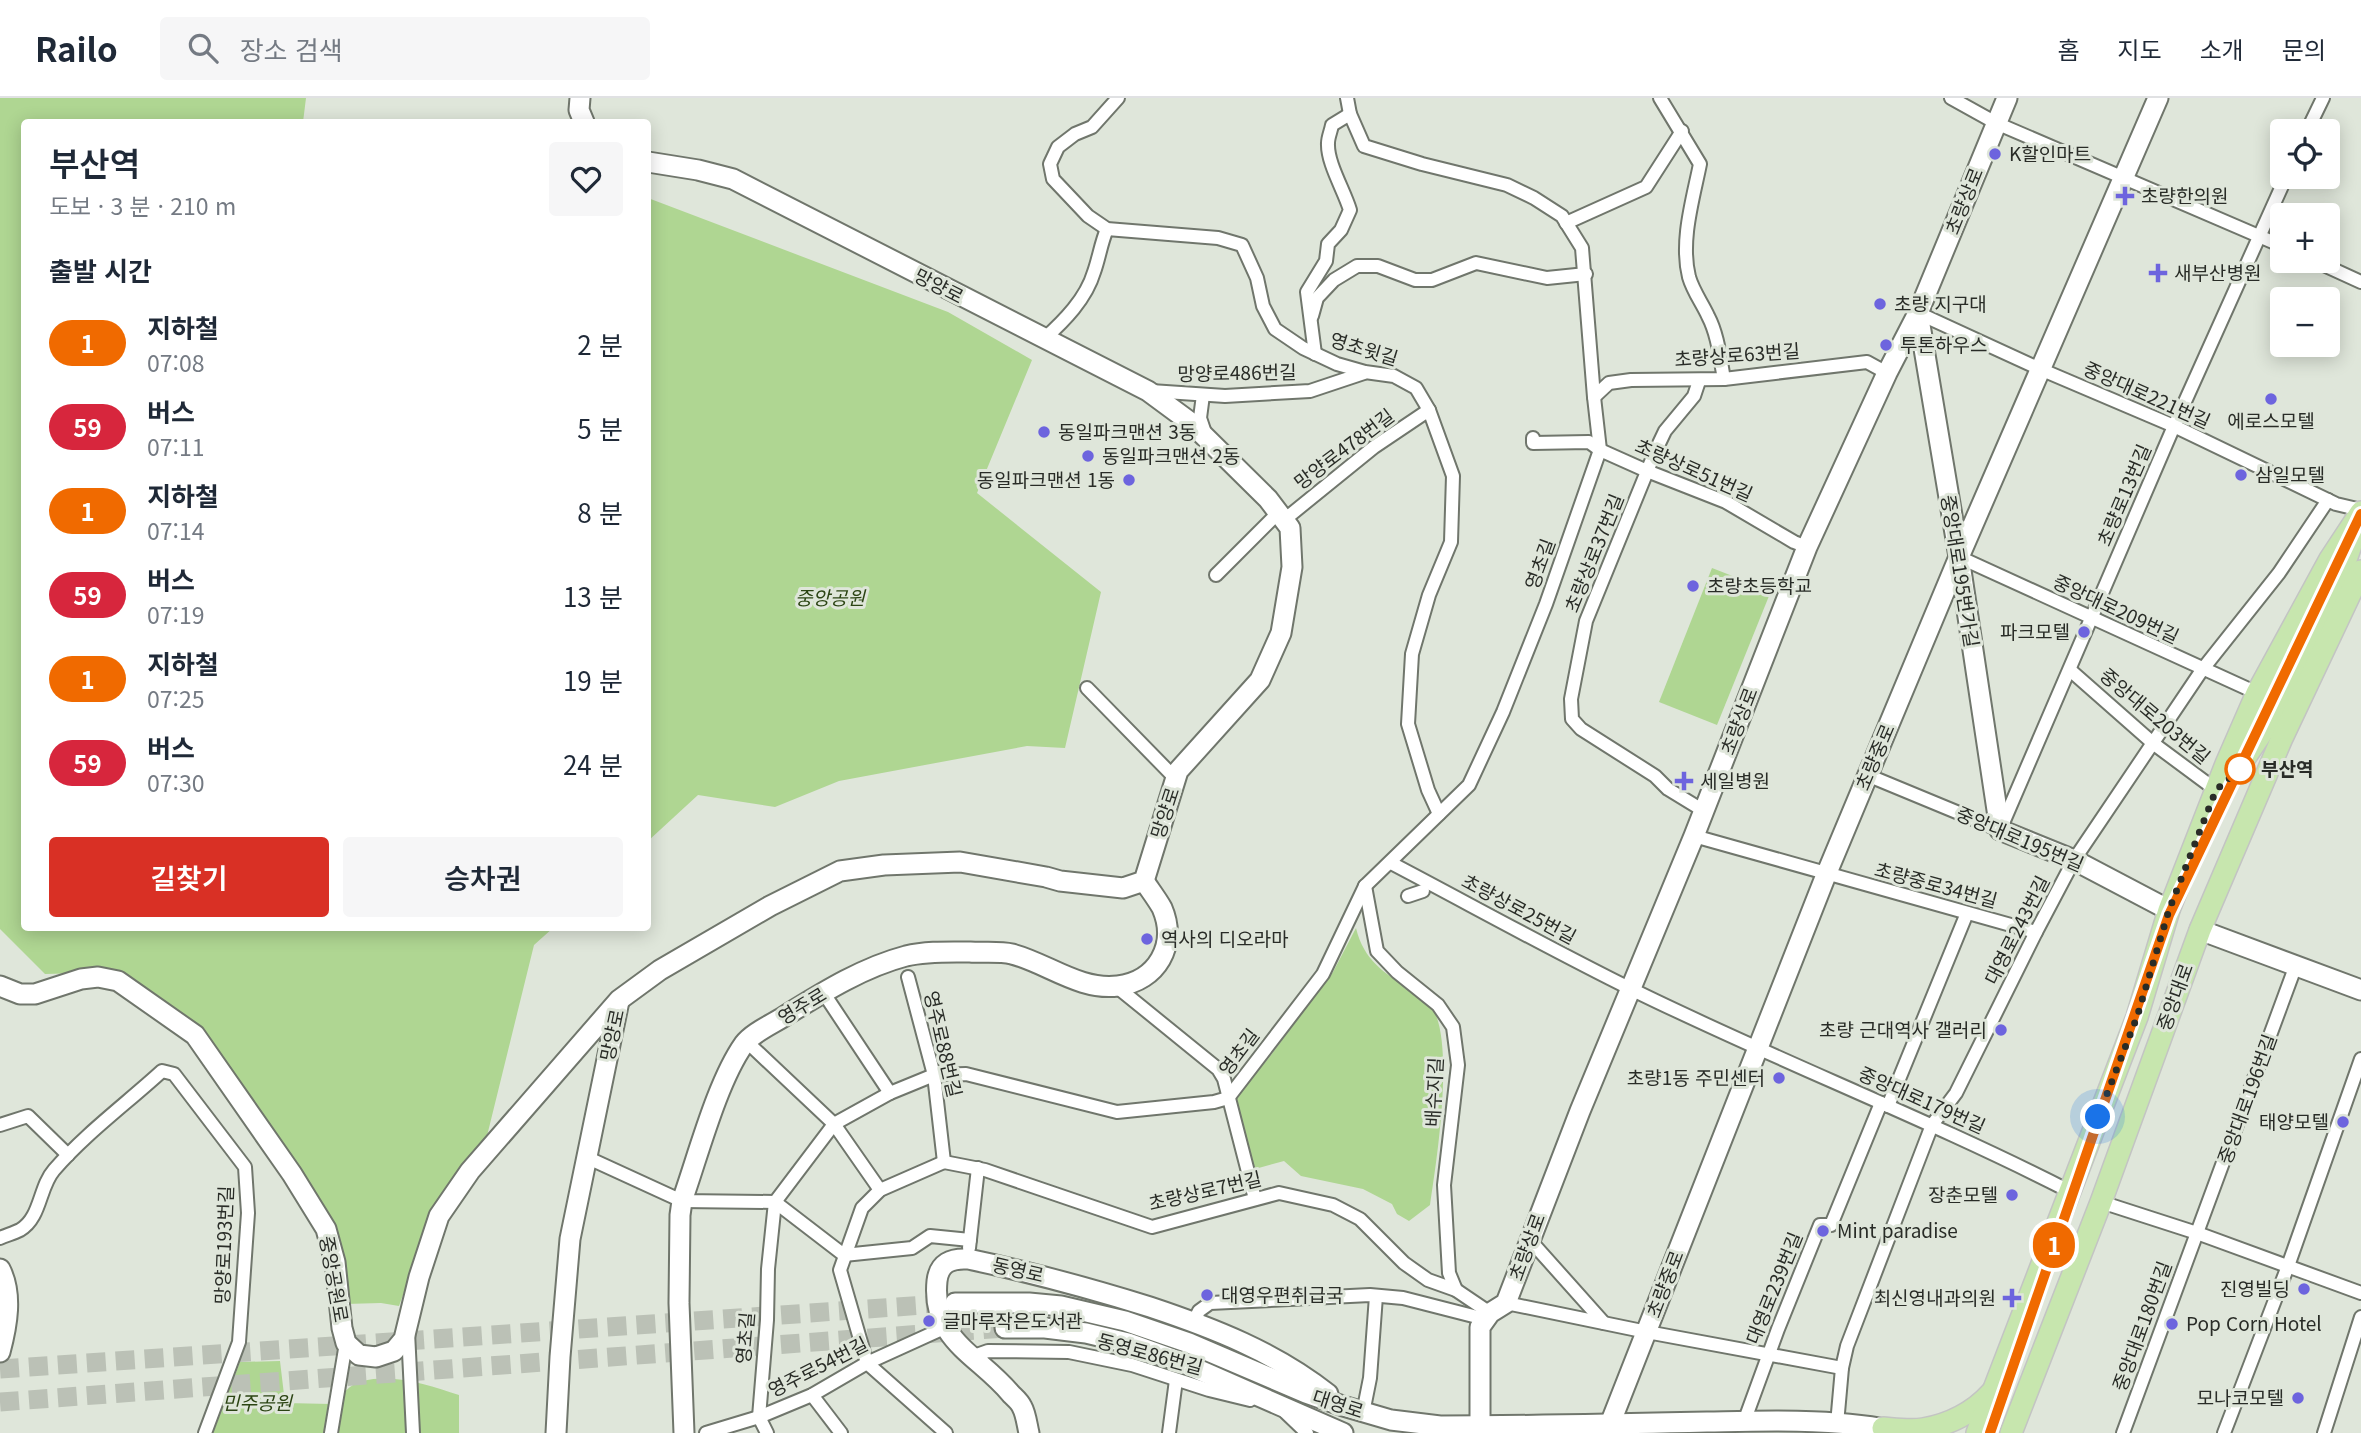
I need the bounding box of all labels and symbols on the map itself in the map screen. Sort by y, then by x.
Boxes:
place label: K할인마트 [2009,139,2091,166]
marker: K할인마트 [1987,146,2003,162]
street label: 초량상로 [1937,163,1988,238]
place label: 초량한의원 [2141,181,2228,208]
marker: 초량한의원 [2115,186,2135,206]
place label: 새부산병원 [2174,258,2261,285]
street label: 망양로 [910,261,969,309]
marker: 새부산병원 [2148,263,2168,283]
place label: 초량 지구대 [1894,289,1987,316]
marker: 초량 지구대 [1872,296,1888,312]
street label: 영초윗길 [1327,324,1402,371]
place label: 투톤하우스 [1900,330,1987,357]
street label: 초량상로63번길 [1673,336,1801,371]
marker: 투톤하우스 [1878,337,1894,353]
street label: 중앙대로221번길 [2080,354,2215,434]
street label: 망양로486번길 [1177,357,1297,386]
marker: 에로스모텔 [2263,391,2279,407]
street label: 망양로478번길 [1287,401,1399,494]
place label: 에로스모텔 [2227,406,2315,433]
place label: 동일파크맨션 3동 [1058,417,1196,444]
marker: 동일파크맨션 3동 [1036,424,1052,440]
street label: 초량상로51번길 [1632,431,1758,507]
street label: 초량로13번길 [2089,439,2156,550]
place label: 동일파크맨션 2동 [1102,441,1240,468]
marker: 동일파크맨션 2동 [1080,448,1096,464]
place label: 삼일모텔 [2255,460,2325,487]
place label: 동일파크맨션 1동 [977,465,1115,492]
marker: 삼일모텔 [2233,467,2249,483]
marker: 동일파크맨션 1동 [1121,472,1137,488]
street label: 초량상로37번길 [1556,489,1629,616]
street label: 중앙대로195번가길 [1936,493,1987,649]
street label: 영초길 [1517,534,1560,593]
street label: 중앙대로209번길 [2049,567,2184,649]
place label: 초량초등학교 [1707,571,1812,598]
marker: 초량초등학교 [1685,578,1701,594]
park label: 중앙공원 [795,583,866,610]
place label: 파크모텔 [2000,617,2070,644]
marker: 파크모텔 [2076,624,2092,640]
street label: 중앙대로203번길 [2095,661,2217,769]
street label: 초량상로 [1712,683,1763,758]
street label: 초량중로 [1848,719,1900,794]
marker: 부산역 [2225,754,2255,784]
place label: 부산역 [2261,754,2313,781]
place label: 세일병원 [1700,766,1770,793]
marker: 세일병원 [1674,771,1694,791]
street label: 망양로 [1143,783,1185,842]
street label: 중앙대로195번길 [1952,799,2089,877]
street label: 초량중로34번길 [1872,854,2001,913]
street label: 초량상로25번길 [1458,866,1582,949]
street label: 대영로243번길 [1977,870,2055,988]
place label: 역사의 디오라마 [1161,924,1289,951]
marker: 역사의 디오라마 [1139,931,1155,947]
street label: 중앙대로 [2149,959,2198,1034]
street label: 영주로 [772,980,831,1030]
street label: 영주로88번길 [919,988,970,1100]
street label: 망양로 [592,1006,629,1063]
place label: 초량 근대역사 갤러리 [1819,1015,1987,1042]
street label: 영초길 [1211,1022,1264,1080]
marker: 초량 근대역사 갤러리 [1993,1022,2009,1038]
street label: 중앙대로196번길 [2210,1030,2282,1167]
street label: 배수지길 [1417,1056,1448,1128]
street label: 중앙대로179번길 [1855,1059,1990,1139]
place label: 초량1동 주민센터 [1627,1063,1765,1090]
marker: 초량1동 주민센터 [1771,1070,1787,1086]
your location [2080,1099,2115,1134]
place label: 태양모텔 [2259,1107,2329,1134]
marker: 태양모텔 [2335,1114,2351,1130]
street label: 초량상로7번길 [1145,1163,1264,1216]
place label: 장춘모텔 [1928,1180,1998,1207]
street label: 망양로193번길 [207,1185,238,1305]
marker: 장춘모텔 [2004,1187,2020,1203]
street label: 초량상로 [1501,1209,1550,1284]
place label: Mint paradise [1837,1216,1958,1243]
line badge: 1 [2031,1222,2077,1268]
marker: Mint paradise [1815,1223,1831,1239]
street label: 대영로239번길 [1738,1227,1807,1348]
street label: 중앙공원로 [315,1233,356,1324]
street label: 초량중로 [1638,1246,1689,1321]
street label: 동영로 [990,1249,1047,1288]
street label: 중앙대로180번길 [2105,1257,2177,1394]
place label: 진영빌딩 [2220,1274,2290,1301]
place label: 대영우편취급국 [1221,1280,1343,1307]
marker: 진영빌딩 [2296,1281,2312,1297]
place label: 최신영내과의원 [1874,1283,1996,1310]
marker: 대영우편취급국 [1199,1287,1215,1303]
marker: 최신영내과의원 [2002,1288,2022,1308]
place label: 글마루작은도서관 [943,1306,1083,1333]
place label: Pop Corn Hotel [2186,1309,2322,1336]
street label: 영초길 [728,1311,759,1365]
marker: 글마루작은도서관 [921,1313,937,1329]
marker: Pop Corn Hotel [2164,1316,2180,1332]
street label: 동영로86번길 [1094,1325,1206,1380]
street label: 영주로54번길 [763,1329,872,1402]
street label: 대영로 [1309,1382,1368,1424]
place label: 모나코모텔 [2197,1383,2284,1410]
park label: 민주공원 [222,1388,293,1415]
marker: 모나코모텔 [2290,1390,2306,1406]

